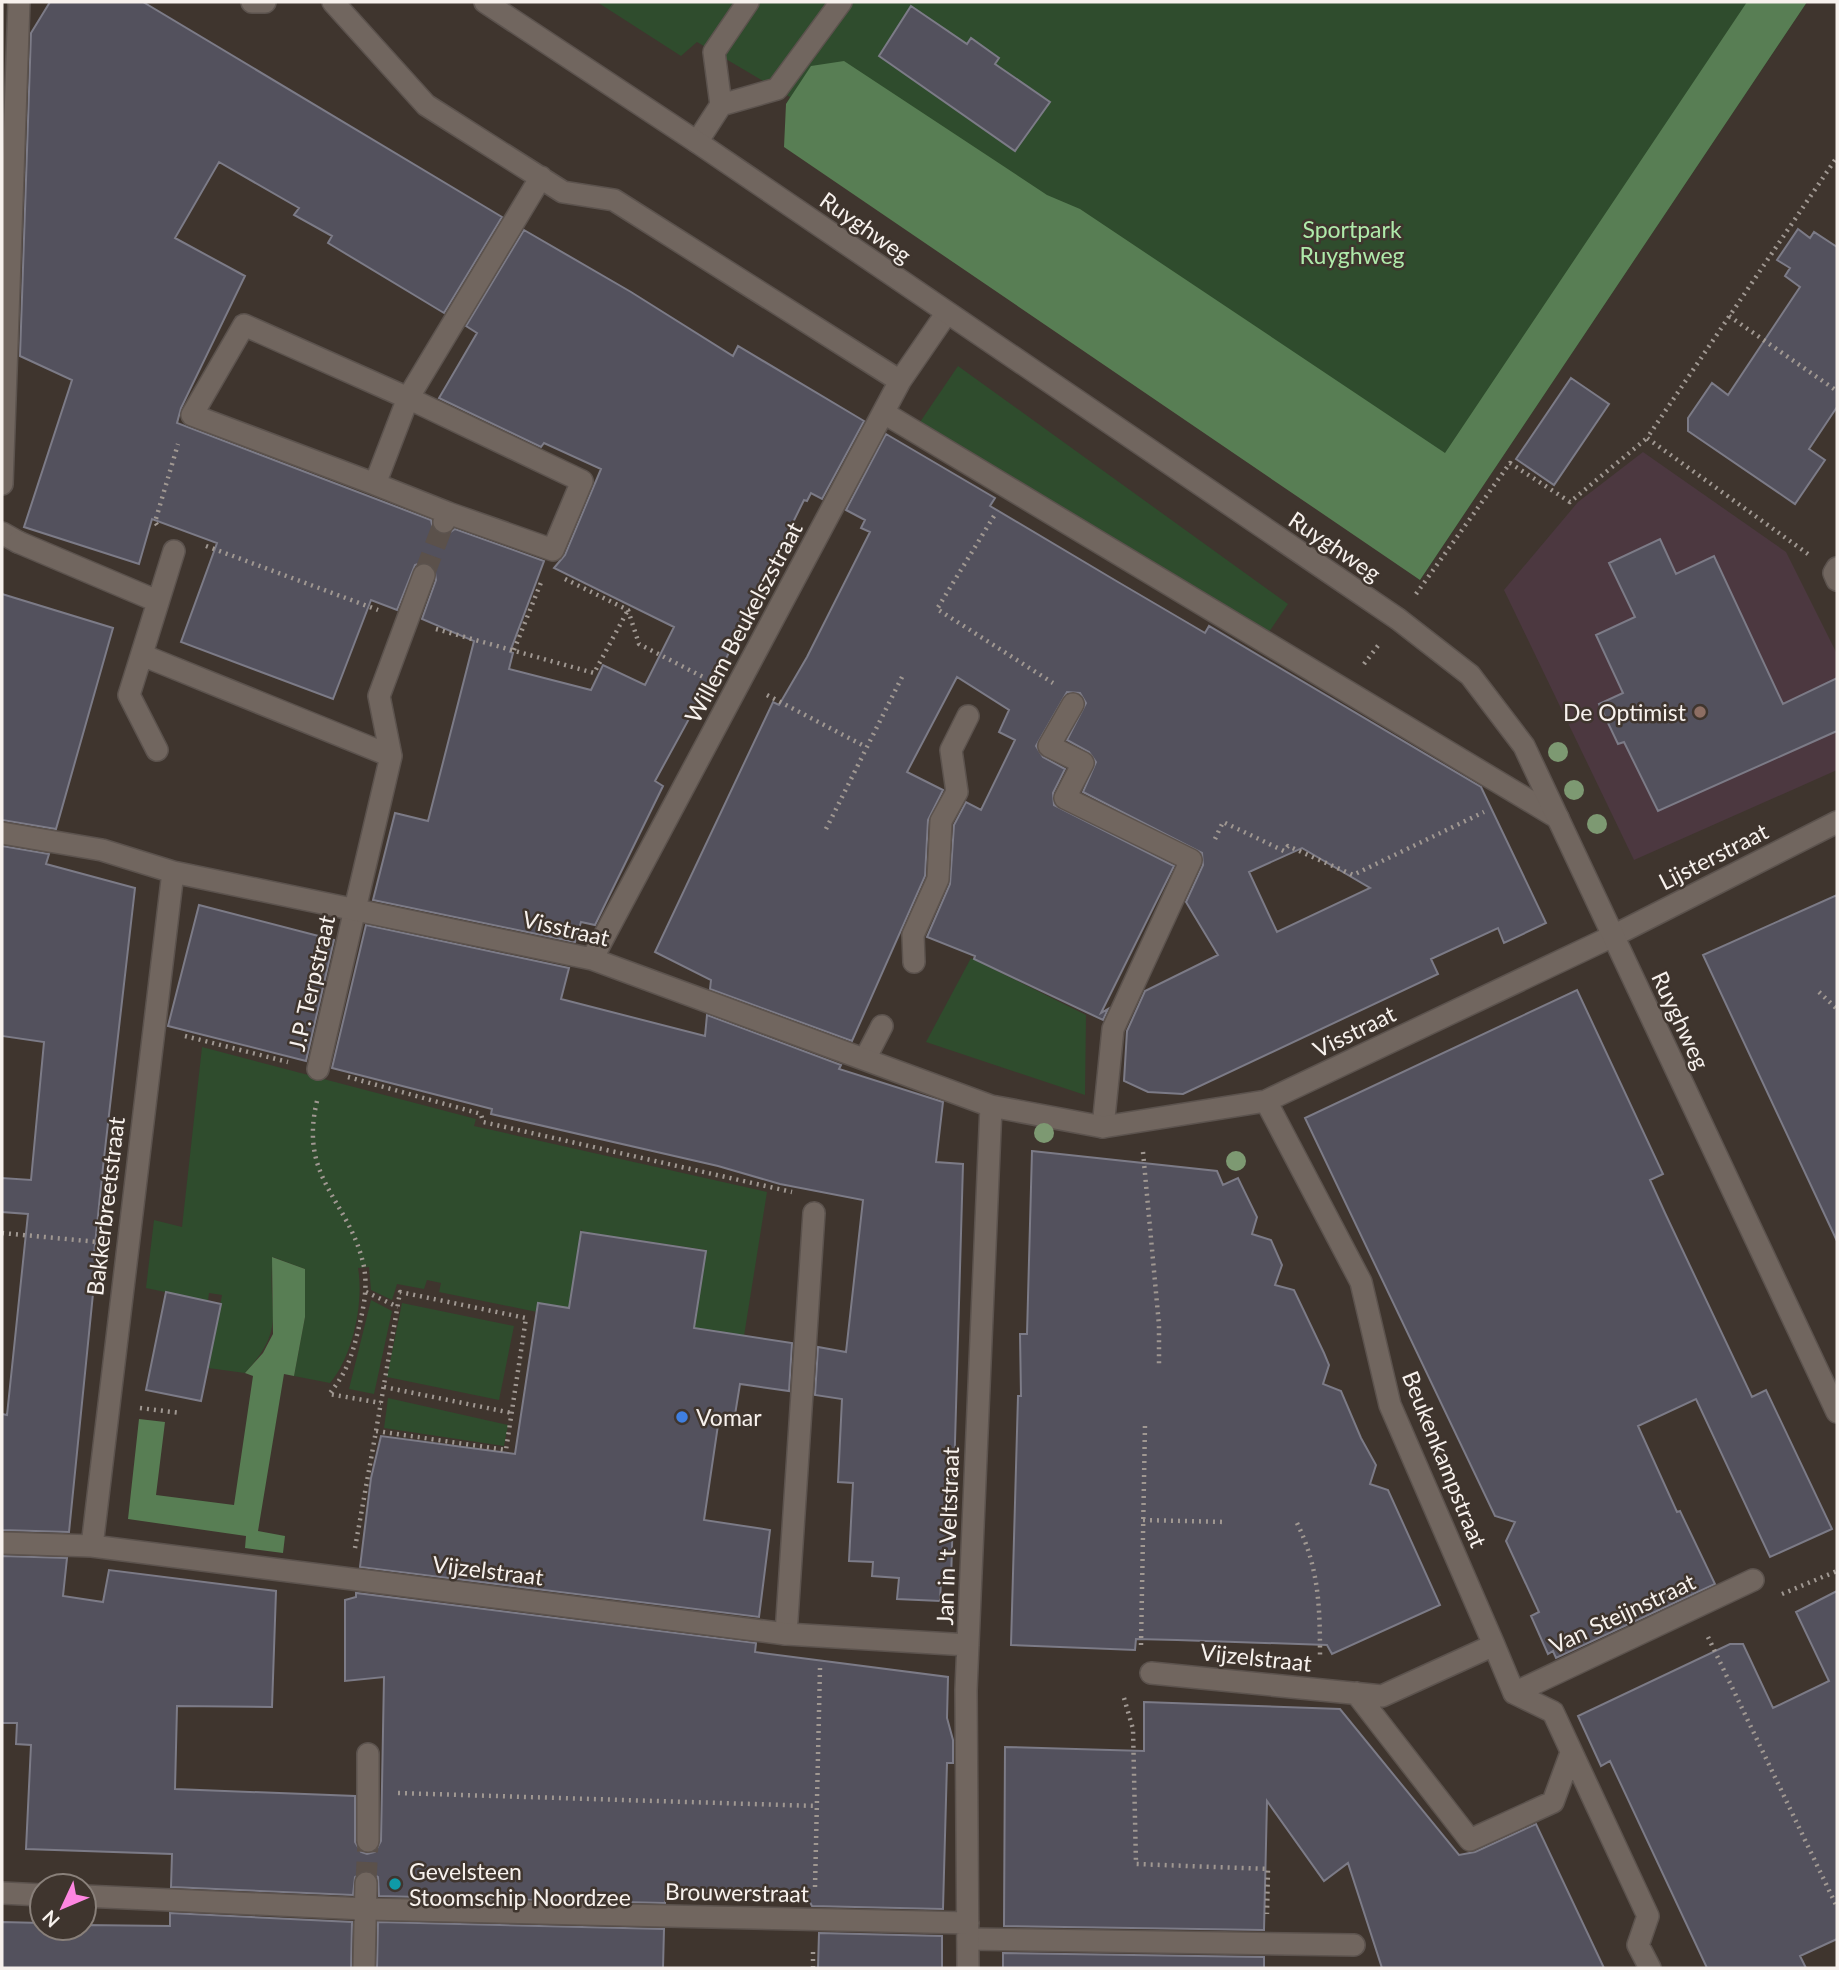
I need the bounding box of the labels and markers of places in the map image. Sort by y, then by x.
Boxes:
place label: De Optimist [1563,698,1687,726]
marker: De Optimist [1692,704,1708,720]
place label: Vomar [696,1403,762,1431]
marker: Vomar [674,1409,690,1425]
place label: Gevelsteen Stoomschip Noordzee [409,1857,631,1911]
marker: Gevelsteen Stoomschip Noordzee [387,1876,403,1892]

